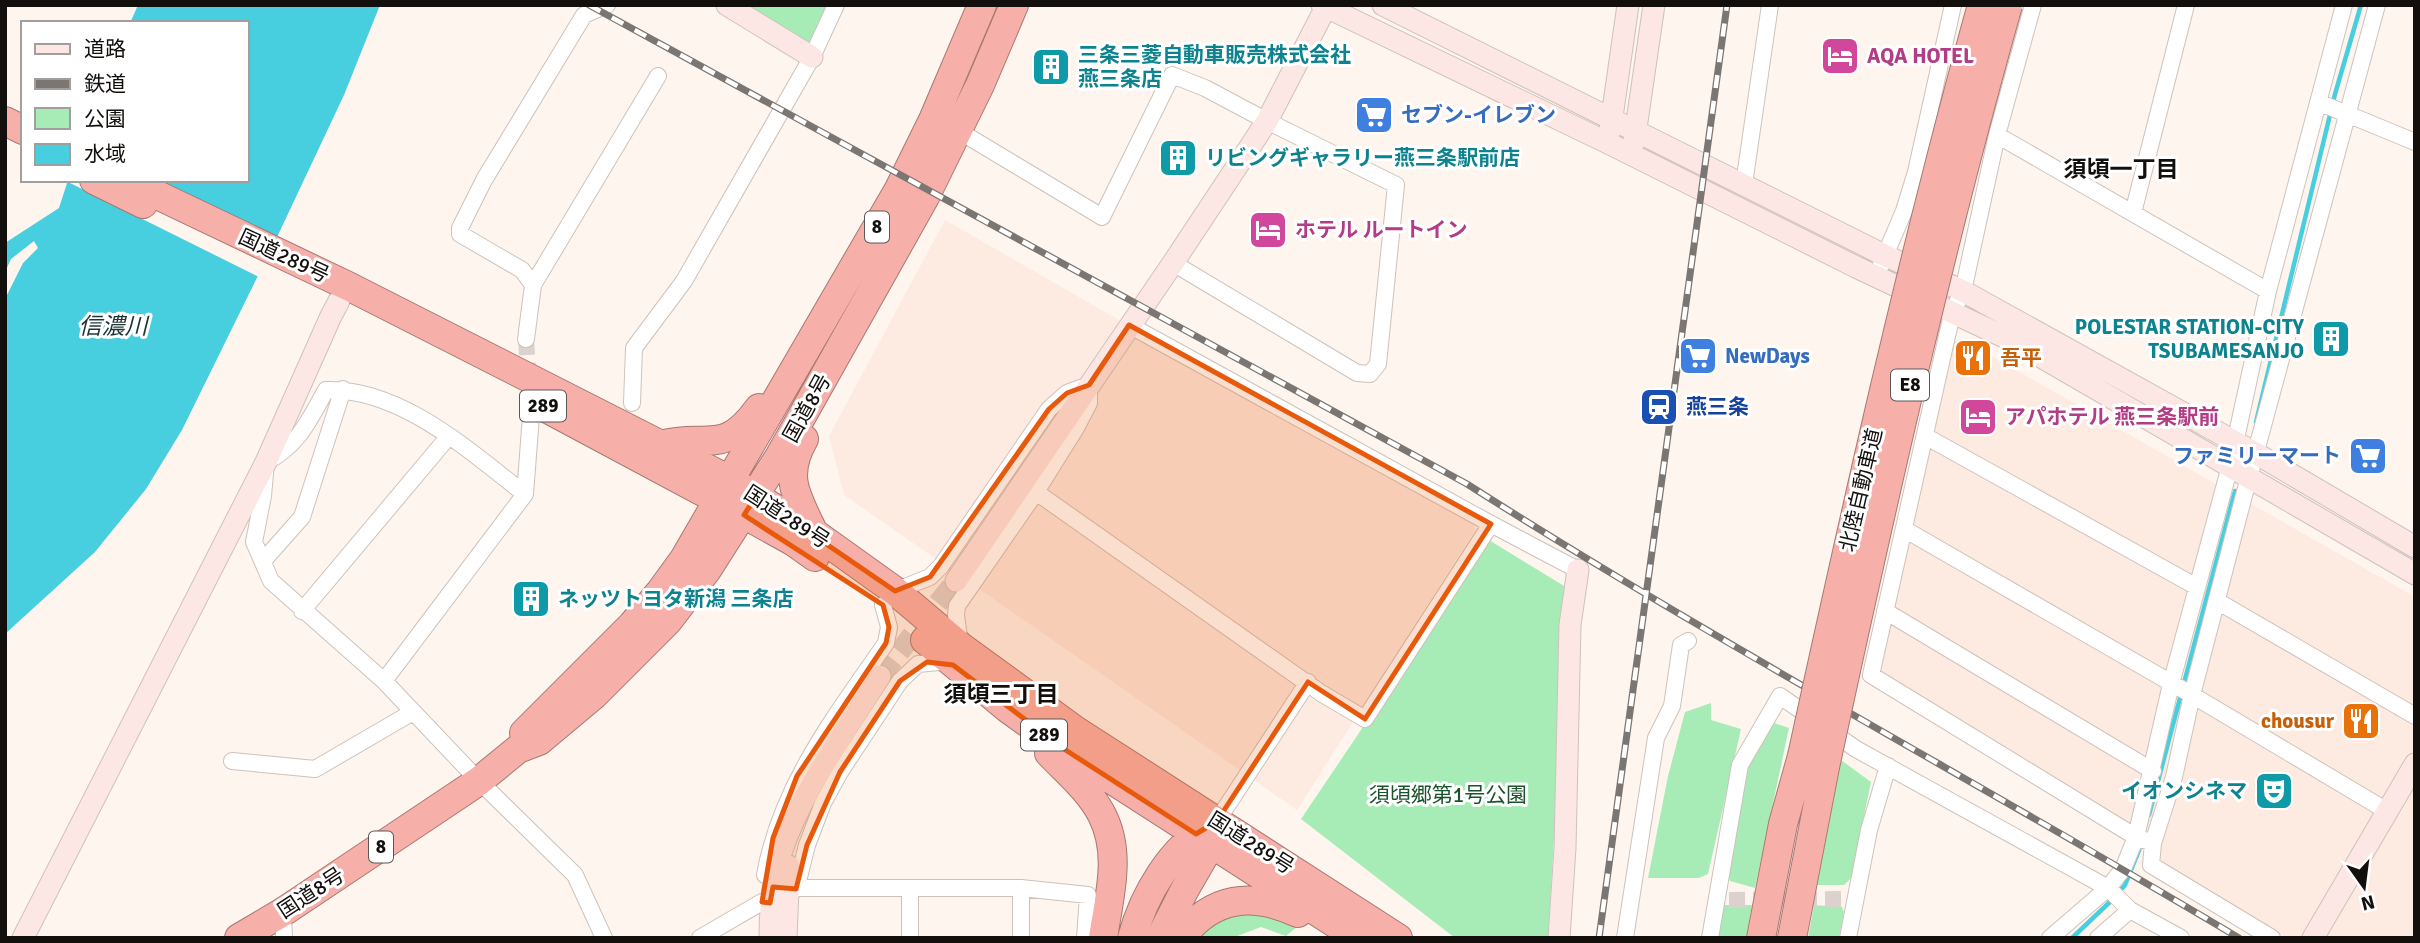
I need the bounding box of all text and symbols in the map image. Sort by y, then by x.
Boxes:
legend [21,21,248,182]
hotel icon: AQA HOTEL [1819,35,1861,77]
text: 道路 [84,36,126,62]
place label: 三条三菱自動車販売株式会社 燕三条店 [1078,42,1351,92]
place label: AQA HOTEL [1867,43,1974,69]
building icon: 三条三菱自動車販売株式会社 燕三条店 [1030,46,1072,88]
text: 鉄道 [84,71,126,97]
supermarket icon: セブン-イレブン [1353,94,1395,136]
place label: セブン-イレブン [1401,102,1556,128]
text: 公園 [84,106,126,132]
building icon: リビングギャラリー燕三条駅前店 [1157,137,1199,179]
text: 水域 [84,141,126,167]
place label: リビングギャラリー燕三条駅前店 [1205,145,1520,171]
district label: 須頃一丁目 [2064,155,2179,184]
hotel icon: ホテル ルートイン [1247,209,1289,251]
road number: 8 [865,212,889,243]
place label: ホテル ルートイン [1295,217,1468,243]
street label: 国道289号 [235,224,333,288]
water label: 信濃川 [79,312,151,341]
place label: POLESTAR STATION-CITY TSUBAMESANJO [2075,314,2305,364]
building icon: POLESTAR STATION-CITY TSUBAMESANJO [2310,318,2352,360]
supermarket icon: NewDays [1677,335,1719,377]
restaurant icon: 吾平 [1952,337,1994,379]
place label: NewDays [1725,343,1810,369]
place label: 吾平 [2000,345,2042,371]
street label: 国道8号 [778,369,836,447]
road number: E8 [1891,370,1929,400]
station icon: 燕三条 [1638,386,1680,428]
road number: 289 [520,390,566,422]
place label: 燕三条 [1686,394,1749,420]
hotel icon: アパホテル 燕三条駅前 [1957,396,1999,438]
place label: アパホテル 燕三条駅前 [2005,404,2219,430]
street label: 北陸自動車道 [1834,426,1888,554]
supermarket icon: ファミリーマート [2347,435,2389,477]
place label: ファミリーマート [2173,443,2341,469]
street label: 国道289号 [739,480,835,554]
building icon: ネッツトヨタ新潟 三条店 [510,578,552,620]
place label: ネッツトヨタ新潟 三条店 [558,586,794,612]
district label: 須頃三丁目 [944,680,1059,709]
restaurant icon: chousur [2340,700,2382,742]
place label: chousur [2261,708,2335,734]
road number: 289 [1021,720,1067,750]
theatre icon: イオンシネマ [2253,770,2295,812]
place label: イオンシネマ [2121,778,2247,804]
park label: 須頃郷第1号公園 [1369,782,1527,808]
street label: 国道289号 [1203,806,1299,880]
road number: 8 [369,832,393,862]
north arrow [2329,852,2399,922]
street label: 国道8号 [273,862,349,924]
text: N [2359,889,2377,916]

